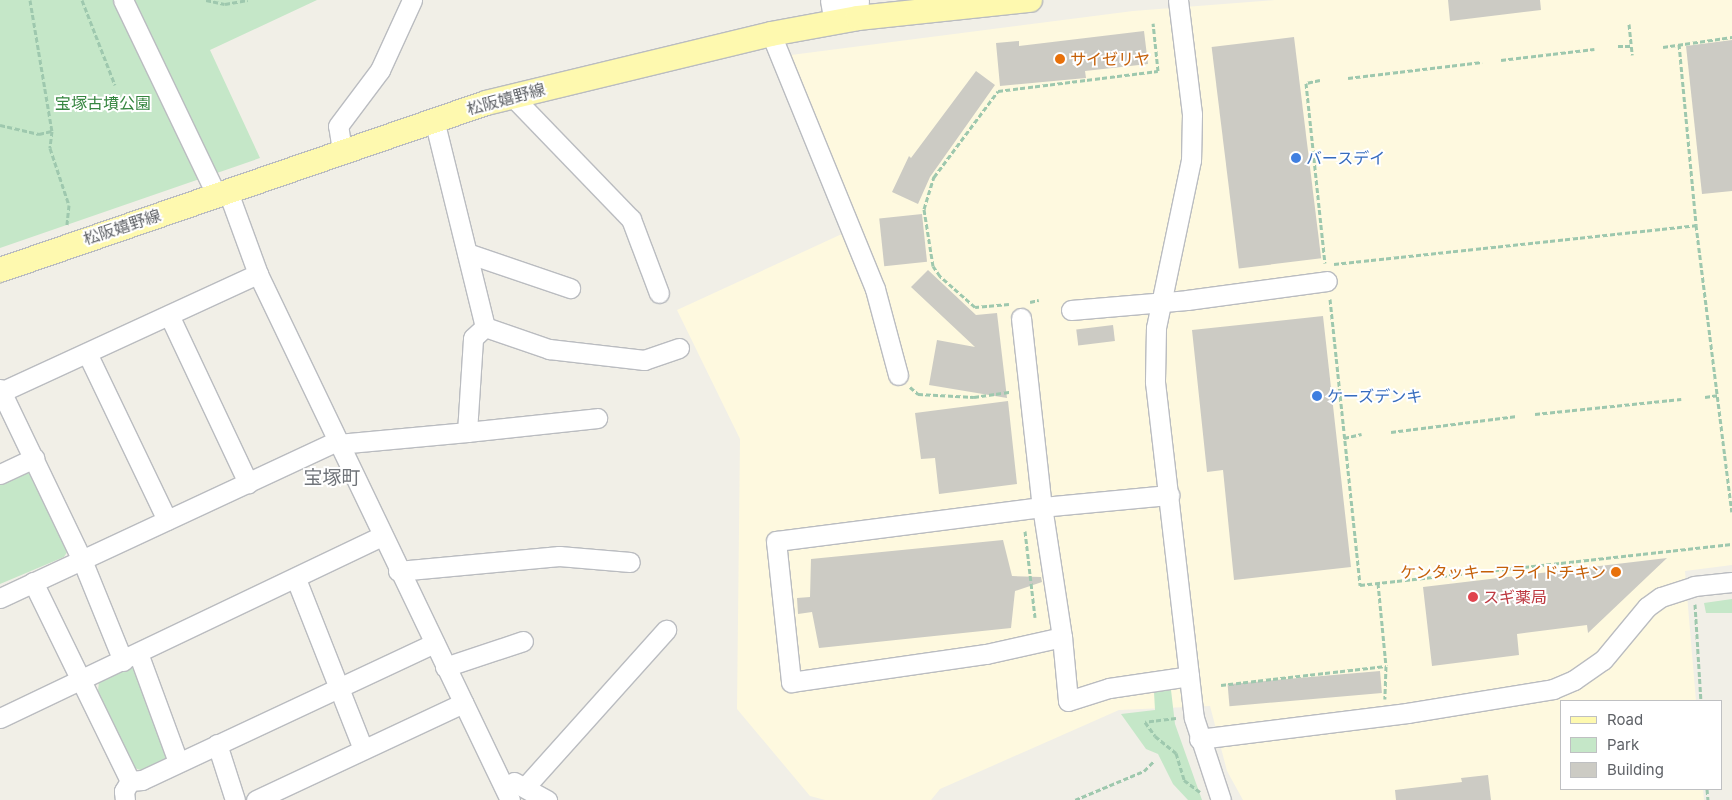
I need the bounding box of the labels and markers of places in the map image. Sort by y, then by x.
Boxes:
place label: サイゼリヤ [1070,49,1150,69]
marker: サイゼリヤ [1054,53,1066,65]
place label: バースデイ [1306,148,1386,168]
marker: バースデイ [1290,152,1302,164]
place label: ケーズデンキ [1327,386,1423,406]
marker: ケーズデンキ [1311,390,1323,402]
place label: ケンタッキーフライドチキン [1398,562,1606,582]
marker: ケンタッキーフライドチキン [1610,566,1622,578]
place label: スギ薬局 [1483,587,1547,607]
marker: スギ薬局 [1467,591,1479,603]

